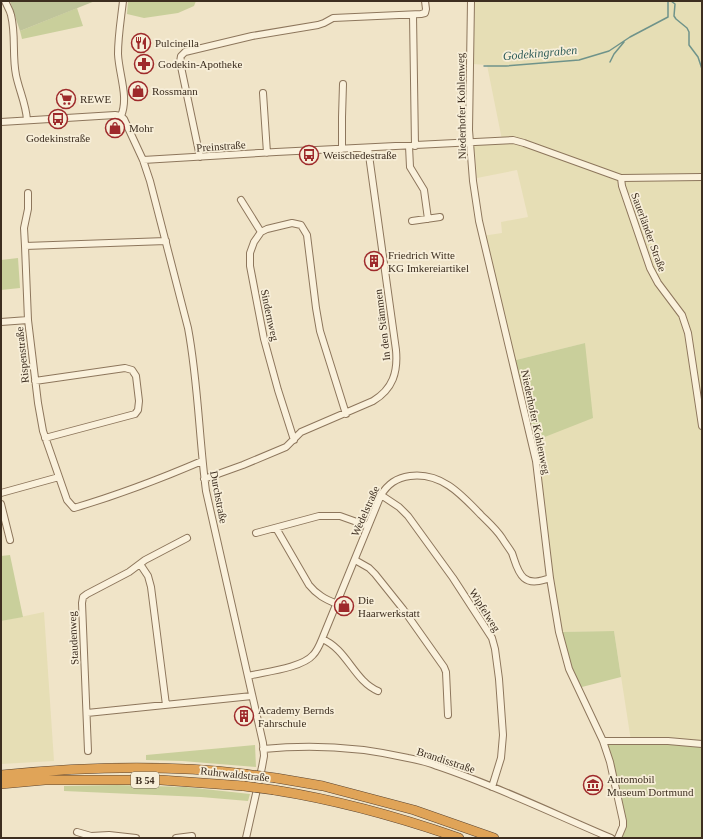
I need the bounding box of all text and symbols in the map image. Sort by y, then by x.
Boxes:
restaurant icon: Pulcinella [130,32,152,54]
place label: Pulcinella [155,37,199,49]
water label: Godekingraben [502,43,578,63]
street label: Niederhofer Kohlenweg [454,52,468,159]
pharmacy icon: Godekin-Apotheke [133,53,155,75]
place label: Godekin-Apotheke [158,58,242,70]
shop icon: Rossmann [127,80,149,102]
place label: Rossmann [152,85,198,97]
supermarket icon: REWE [55,88,77,110]
place label: REWE [80,93,111,105]
bus stop icon: Godekinstraße [47,108,69,130]
shop icon: Mohr [104,117,126,139]
place label: Mohr [129,122,154,134]
place label: Godekinstraße [26,132,90,144]
street label: Preinstraße [196,138,246,154]
bus stop icon: Weischedestraße [298,144,320,166]
place label: Weischedestraße [323,149,397,161]
street label: Sauerländer Straße [629,191,669,273]
place label: Friedrich Witte KG Imkereiartikel [388,249,469,274]
building icon: Friedrich Witte KG Imkereiartikel [363,250,385,272]
street label: Sindernweg [259,288,281,342]
street label: In den Stämmen [372,288,392,362]
street label: Rispenstraße [13,326,31,384]
street label: Niederhofer Kohlenweg [519,369,553,476]
street label: Durchstraße [208,469,230,525]
street label: Wedelstraße [349,484,382,538]
street label: Wipfelweg [467,586,503,634]
place label: Die Haarwerkstatt [358,594,420,619]
shop icon: Die Haarwerkstatt [333,595,355,617]
street label: Staudenweg [66,610,80,665]
place label: Academy Bernds Fahrschule [258,704,334,729]
building icon: Academy Bernds Fahrschule [233,705,255,727]
street label: Brandisstraße [415,745,477,775]
street label: Ruhrwaldstraße [200,764,270,784]
road number: B 54 [131,772,159,788]
place label: Automobil Museum Dortmund [607,773,694,798]
museum icon: Automobil Museum Dortmund [582,774,604,796]

